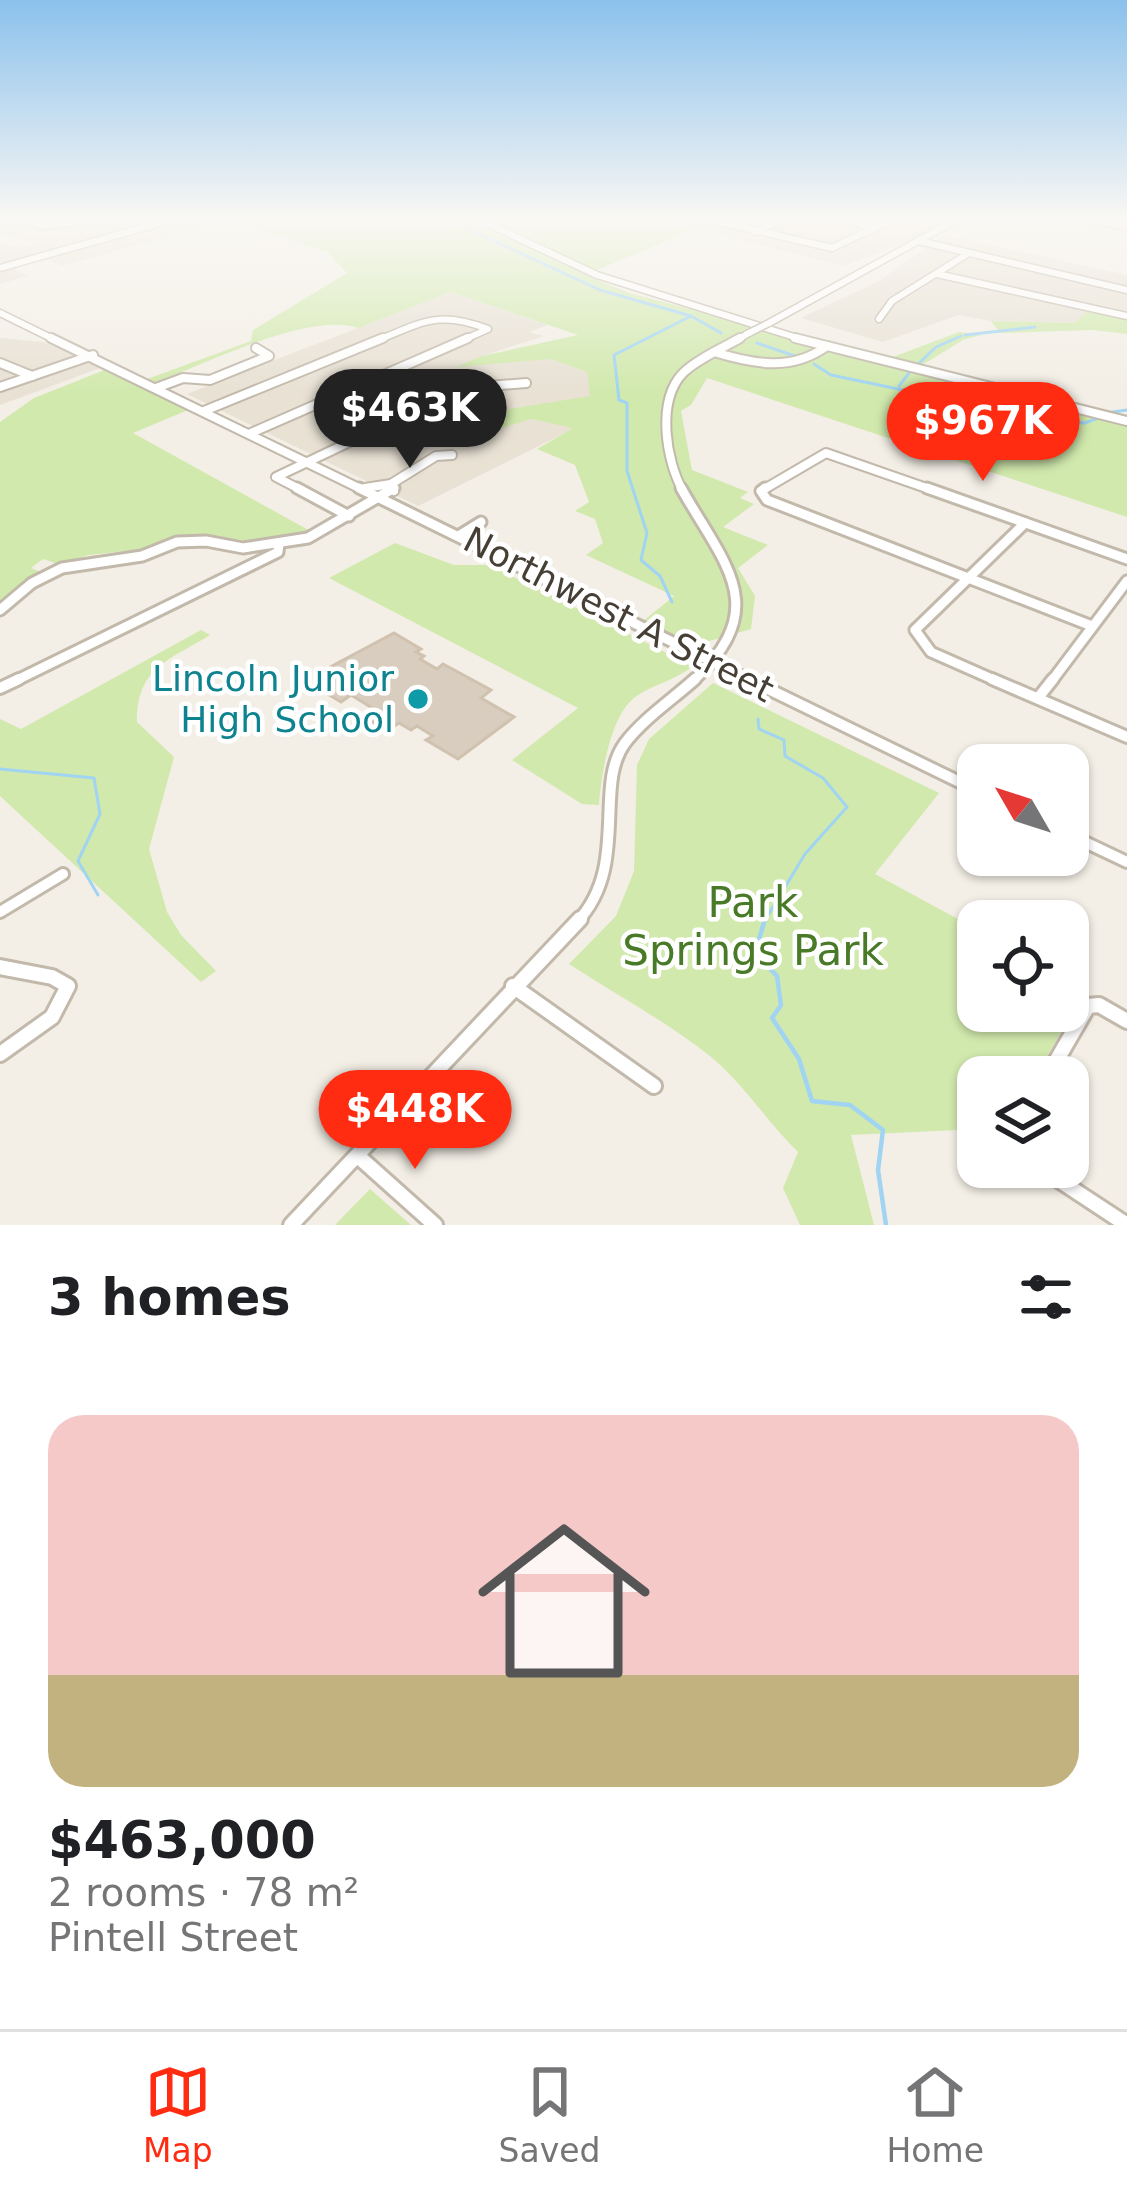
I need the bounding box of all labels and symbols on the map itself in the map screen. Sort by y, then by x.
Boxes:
pin: $463K [326,369,494,471]
pin: $967K [899,382,1067,484]
street label: Northwest A Street [457,519,780,710]
place label: Lincoln Junior High School [152,658,394,740]
marker: Lincoln Junior High School [405,686,431,712]
north arrow [957,744,1089,876]
park label: Park Springs Park [622,878,884,975]
pin: $448K [331,1070,499,1172]

